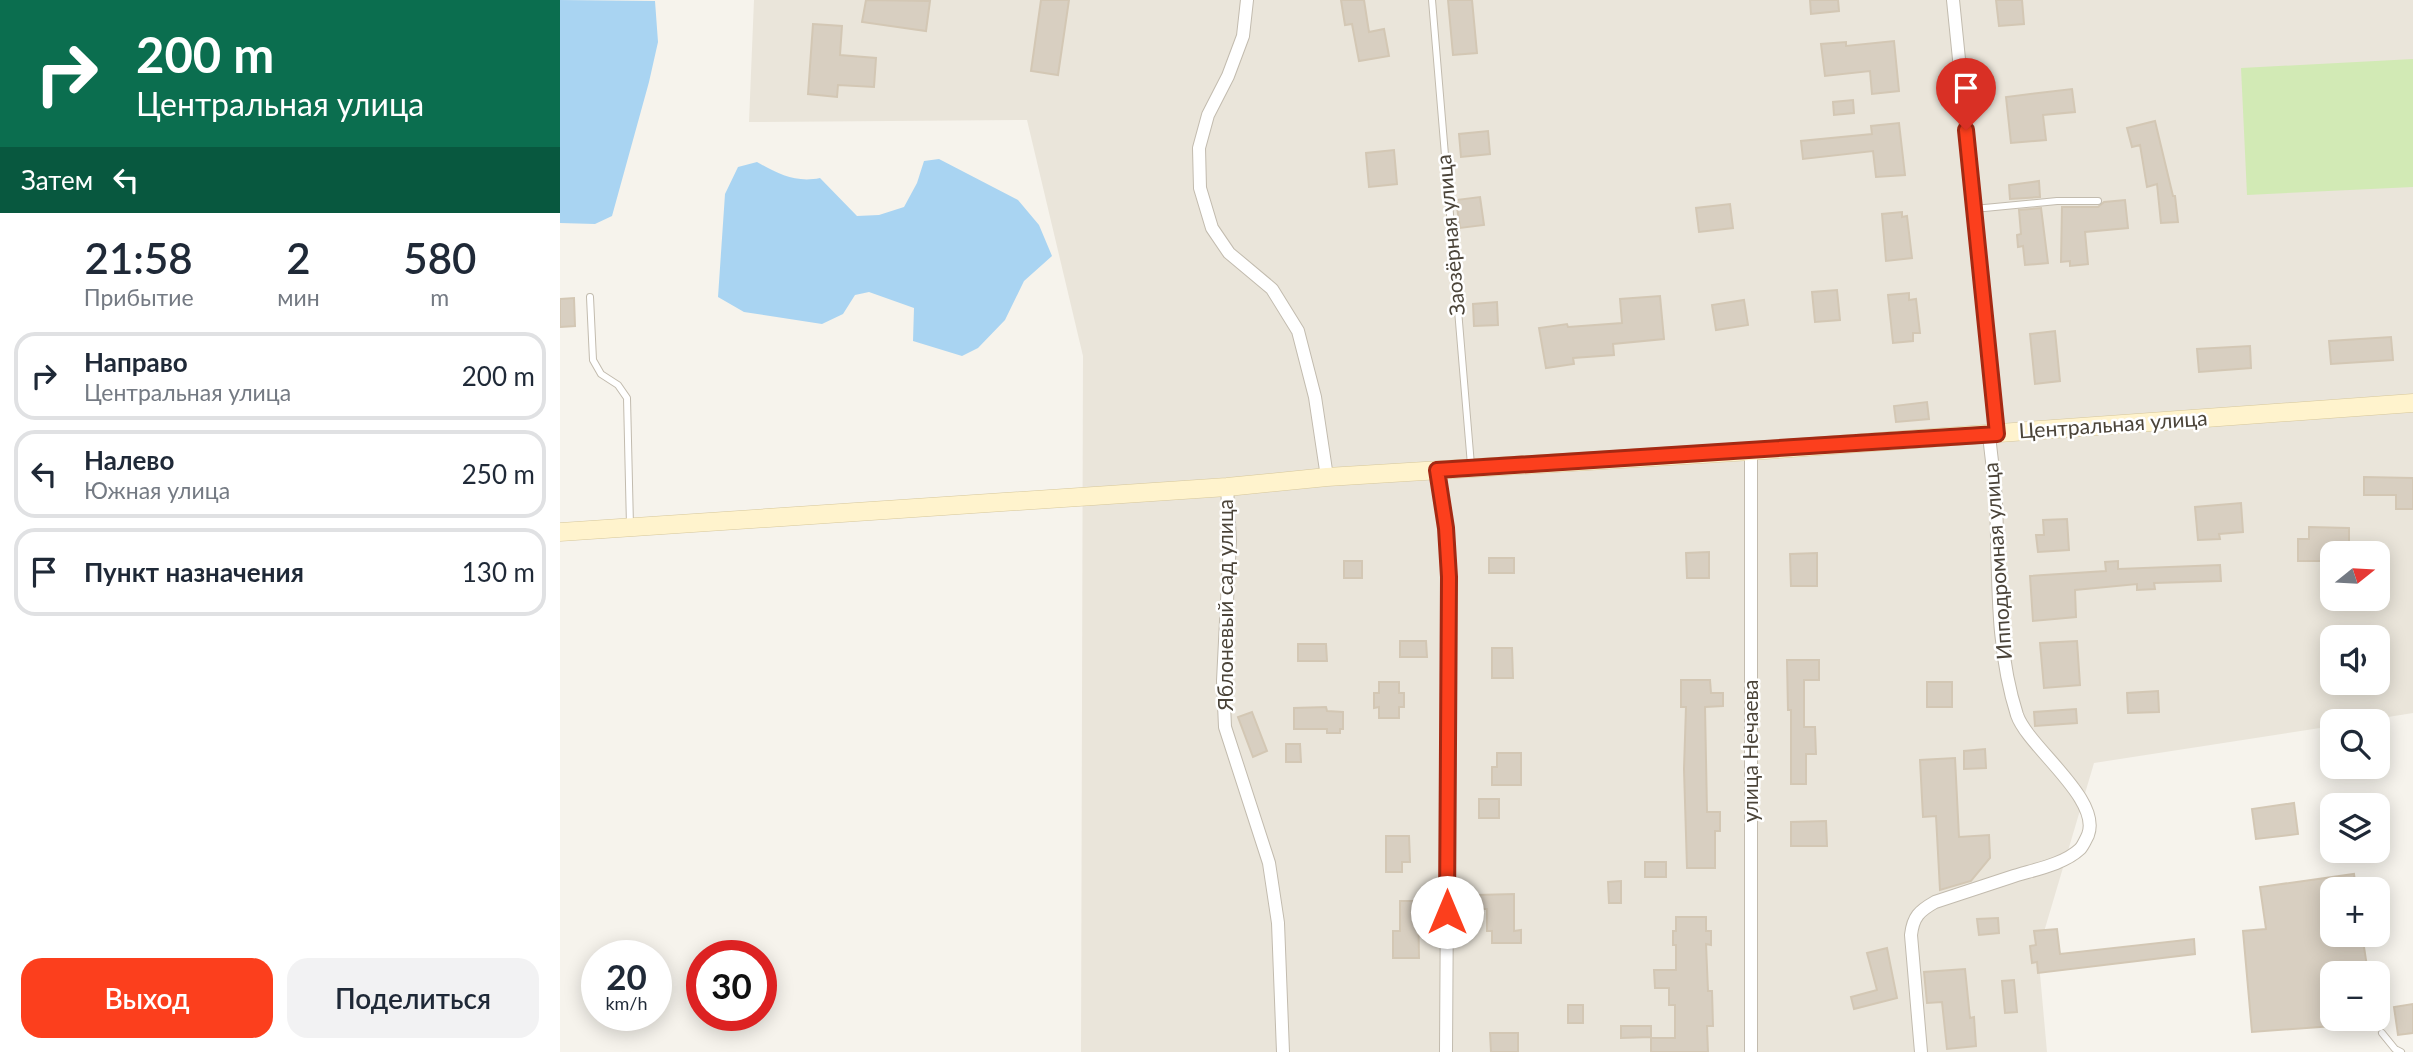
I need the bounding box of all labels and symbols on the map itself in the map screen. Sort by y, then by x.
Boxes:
pin [1936,58,1996,130]
street label: Заозёрная улица [1430,154,1469,317]
street label: Центральная улица [2018,404,2208,443]
street label: Ипподромная улица [1977,462,2016,661]
street label: Яблоневый сад улица [1212,499,1237,712]
north arrow [2320,541,2390,611]
street label: улица Нечаева [1737,680,1762,822]
position arrow [1410,875,1484,949]
speed limit sign: 30 [686,940,777,1031]

